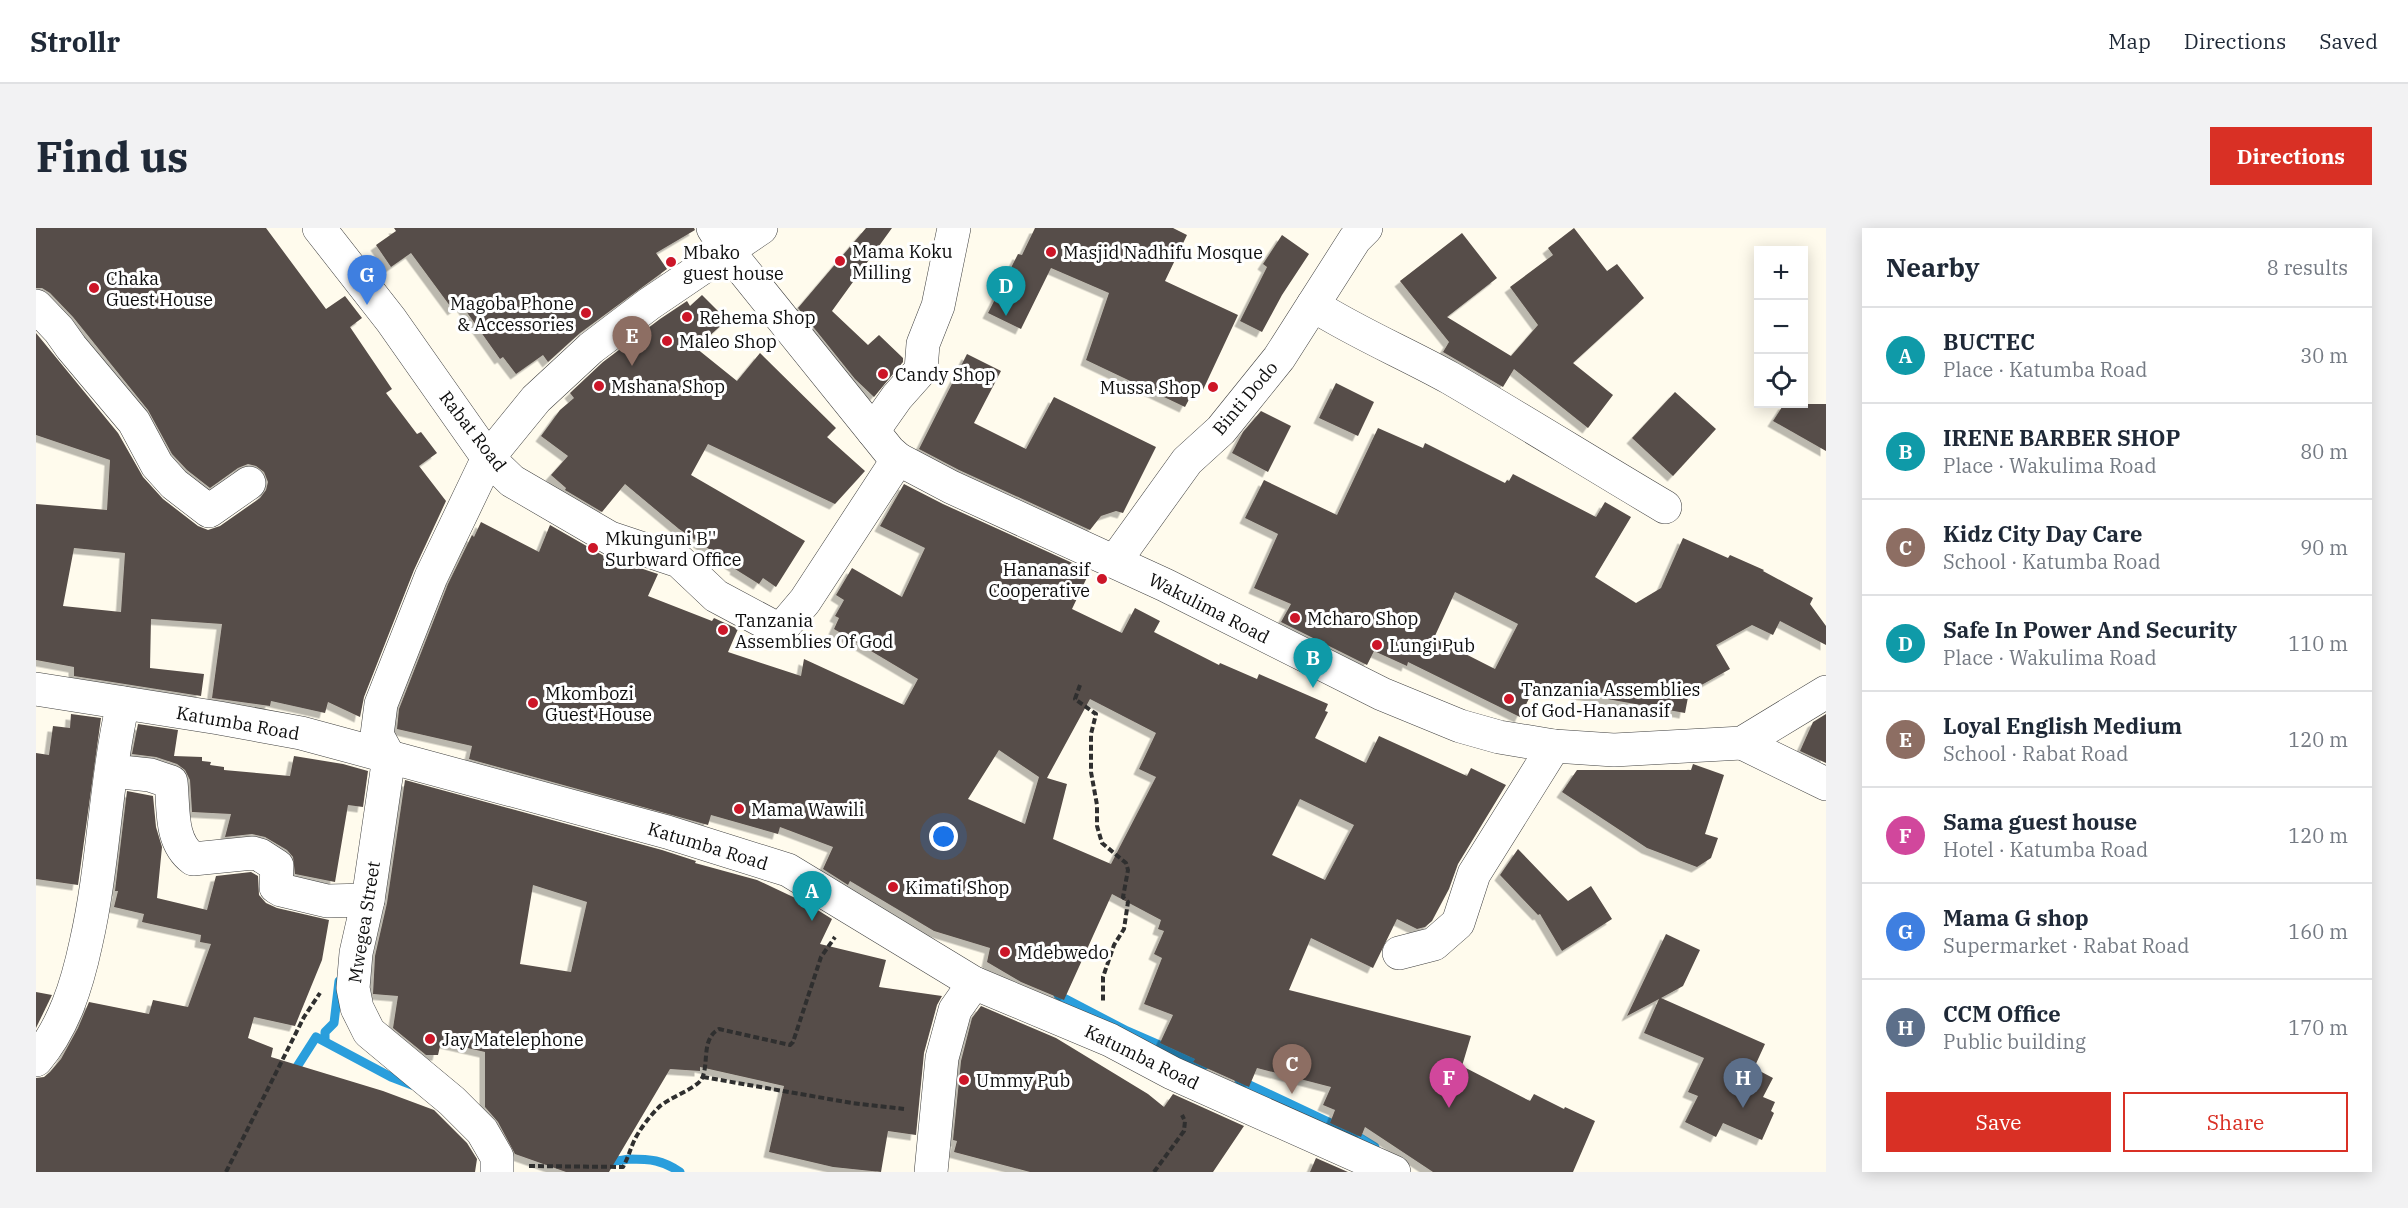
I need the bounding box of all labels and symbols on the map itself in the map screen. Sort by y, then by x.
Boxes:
place label: Mama Koku Milling [852,240,953,284]
place label: Mbako guest house [683,241,784,285]
place label: Masjid Nadhifu Mosque [1063,241,1263,264]
marker: Masjid Nadhifu Mosque [1044,245,1058,259]
marker: Mama Koku Milling [833,254,847,268]
marker: Mbako guest house [664,255,678,269]
pin: G [348,256,386,305]
pin: D [986,266,1026,316]
place label: Chaka Guest House [106,267,213,311]
marker: Chaka Guest House [87,281,101,295]
place label: Magoba Phone & Accessories [450,292,574,336]
marker: Magoba Phone & Accessories [579,306,593,320]
place label: Rehema Shop [699,306,816,329]
marker: Rehema Shop [680,310,694,324]
pin: E [612,316,652,366]
place label: Maleo Shop [679,330,777,353]
marker: Maleo Shop [660,334,674,348]
street label: Binti Dodo [1207,356,1283,440]
place label: Candy Shop [895,363,996,386]
marker: Candy Shop [876,367,890,381]
place label: Mshana Shop [611,375,725,398]
place label: Mussa Shop [1100,376,1201,399]
marker: Mshana Shop [592,379,606,393]
marker: Mussa Shop [1206,380,1220,394]
street label: Rabat Road [434,386,512,476]
place label: Mkunguni B'' Surbward Office [605,527,741,571]
marker: Mkunguni B'' Surbward Office [586,541,600,555]
place label: Hananasif Cooperative [988,558,1092,602]
street label: Wakulima Road [1145,568,1273,648]
marker: Hananasif Cooperative [1095,572,1109,586]
place label: Mcharo Shop [1307,607,1418,630]
place label: Tanzania Assemblies Of God [735,609,894,653]
marker: Mcharo Shop [1288,611,1302,625]
marker: Tanzania Assemblies Of God [716,623,730,637]
place label: Lungi Pub [1389,634,1475,657]
pin: B [1294,638,1332,688]
marker: Lungi Pub [1370,638,1384,652]
place label: Tanzania Assemblies of God-Hananasif [1521,678,1700,722]
place label: Mkombozi Guest House [545,682,652,726]
marker: Tanzania Assemblies of God-Hananasif [1502,692,1516,706]
marker: Mkombozi Guest House [526,696,540,710]
street label: Katumba Road [175,701,301,745]
place label: Mama Wawili [751,798,865,821]
marker: Mama Wawili [732,802,746,816]
street label: Katumba Road [645,817,771,875]
your location [929,822,958,851]
street label: Mwegea Street [343,859,385,985]
pin: A [792,872,832,921]
place label: Kimati Shop [905,876,1009,899]
marker: Kimati Shop [886,880,900,894]
place label: Mdebwedo [1017,941,1109,964]
marker: Mdebwedo [998,945,1012,959]
street label: Katumba Road [1081,1019,1203,1095]
place label: Jay Matelephone [442,1028,584,1051]
marker: Jay Matelephone [423,1032,437,1046]
pin: C [1272,1044,1312,1094]
pin: F [1430,1058,1468,1108]
pin: H [1724,1058,1762,1108]
place label: Ummy Pub [976,1069,1070,1092]
marker: Ummy Pub [957,1073,971,1087]

